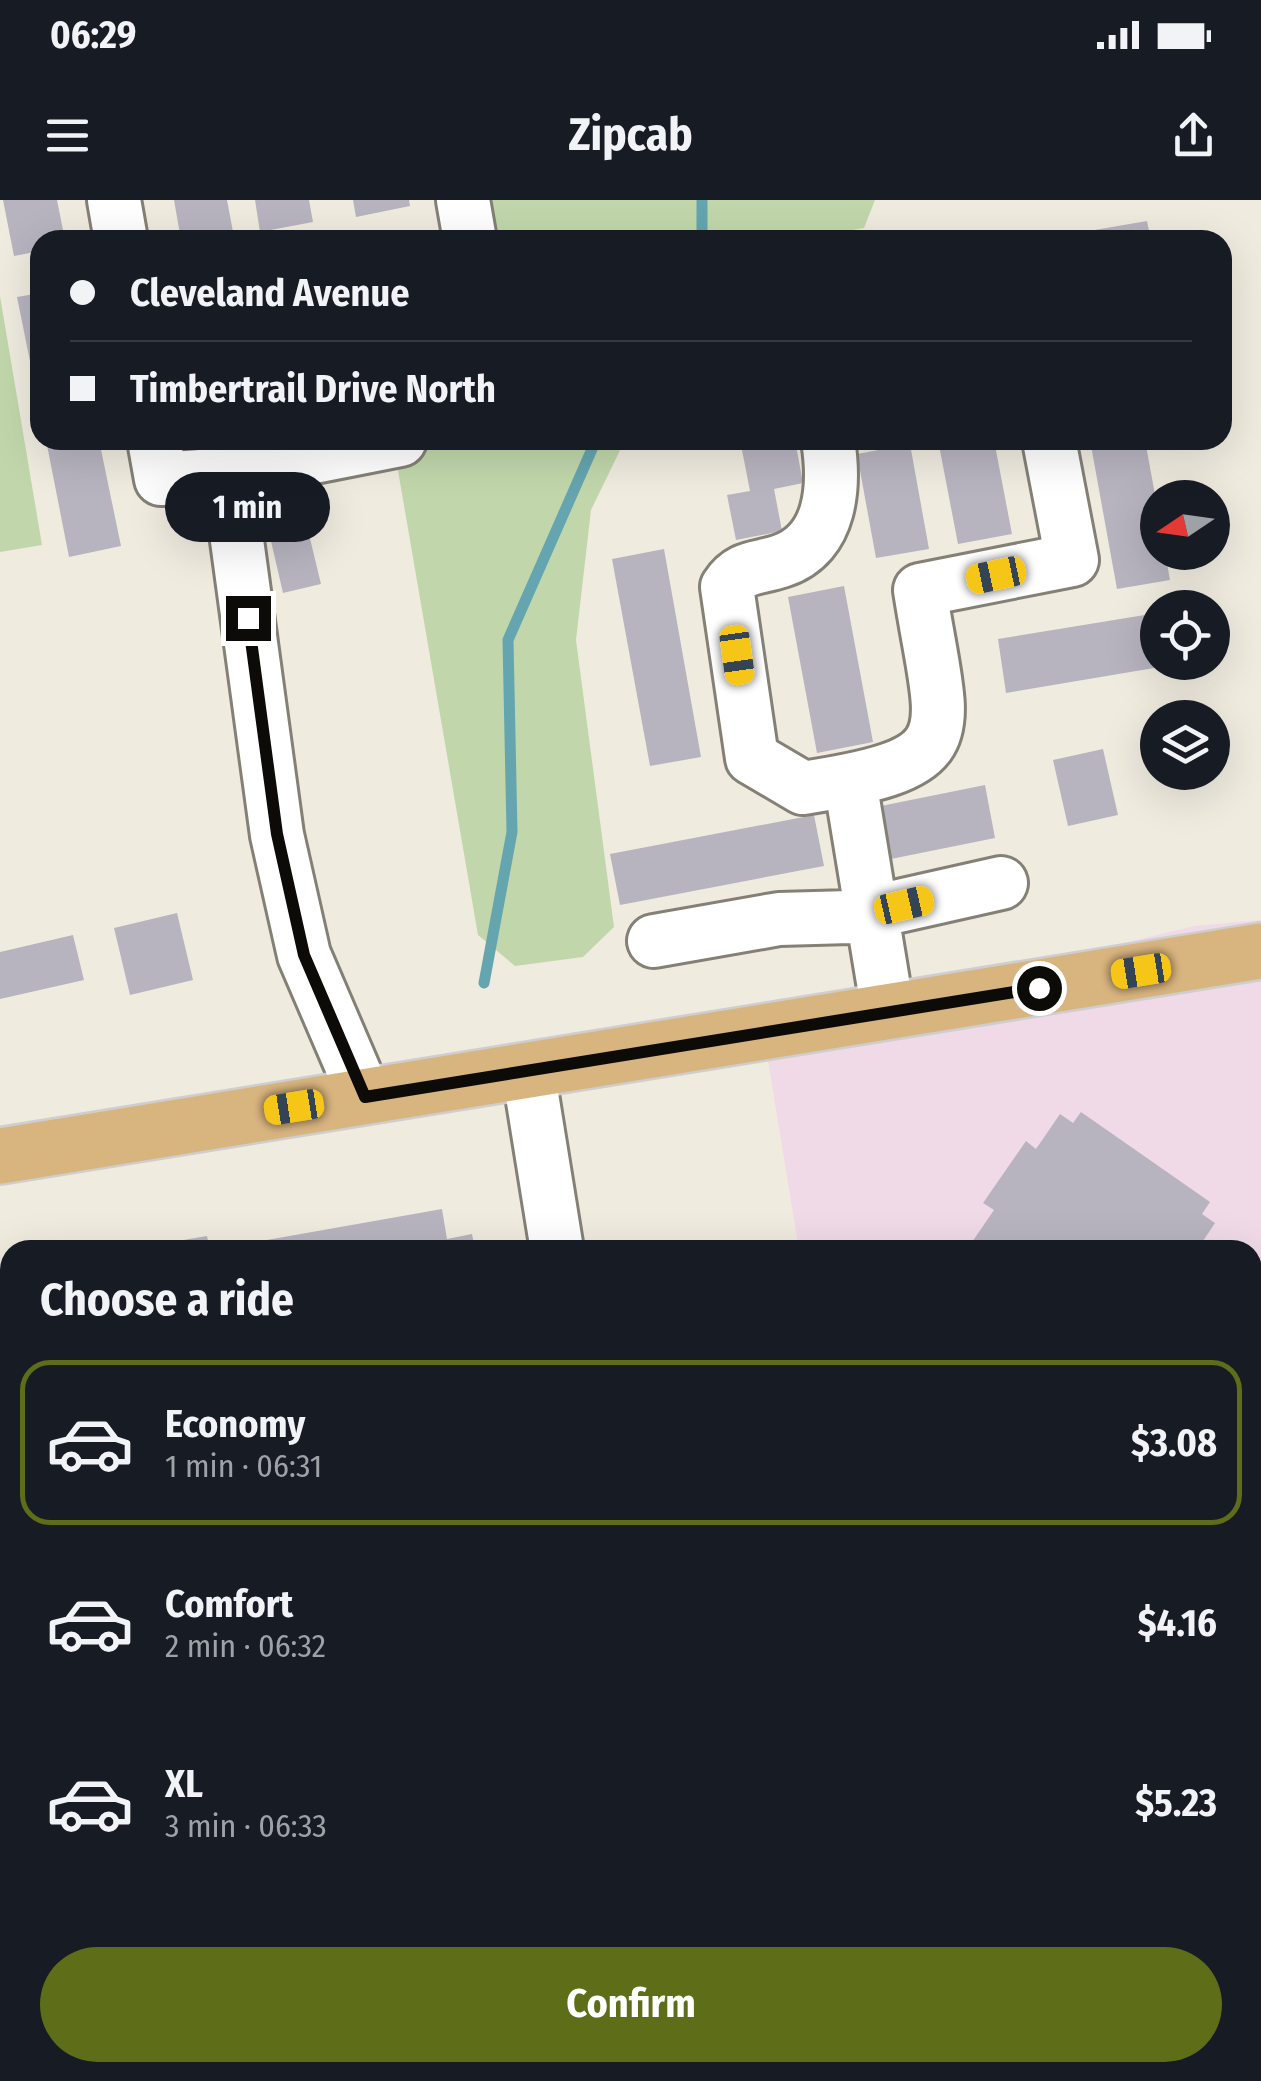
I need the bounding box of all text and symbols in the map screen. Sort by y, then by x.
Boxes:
text: 06:29 [50,12,136,58]
icon: menu [40,108,95,163]
text: Zipcab [568,108,693,162]
icon: share [1166,108,1221,163]
text: Cleveland Avenue [130,270,409,316]
text: Timbertrail Drive North [130,366,496,412]
callout: 1 min [166,473,330,543]
north arrow [1140,480,1230,570]
map controls [1140,480,1230,790]
text: 1 min [213,488,282,526]
car [964,554,1028,596]
button: locate [1140,590,1230,680]
route end [226,596,271,641]
car [718,623,756,687]
button: layers [1140,700,1230,790]
car [871,884,937,926]
car [1109,951,1173,991]
route start [1017,966,1062,1011]
car [262,1087,326,1127]
text: Choose a ride [40,1273,294,1327]
icon: car [45,1398,135,1488]
text: Economy [165,1401,305,1447]
text: $3.08 [1131,1420,1217,1466]
text: 1 min · 06:31 [165,1447,322,1485]
icon: car [45,1578,135,1668]
text: Comfort [165,1581,293,1627]
text: $4.16 [1138,1600,1217,1646]
text: 2 min · 06:32 [165,1627,326,1665]
icon: car [45,1758,135,1848]
text: XL [165,1761,203,1807]
text: $5.23 [1135,1780,1217,1826]
text: 3 min · 06:33 [165,1807,327,1845]
button: Confirm [40,1947,1222,2062]

